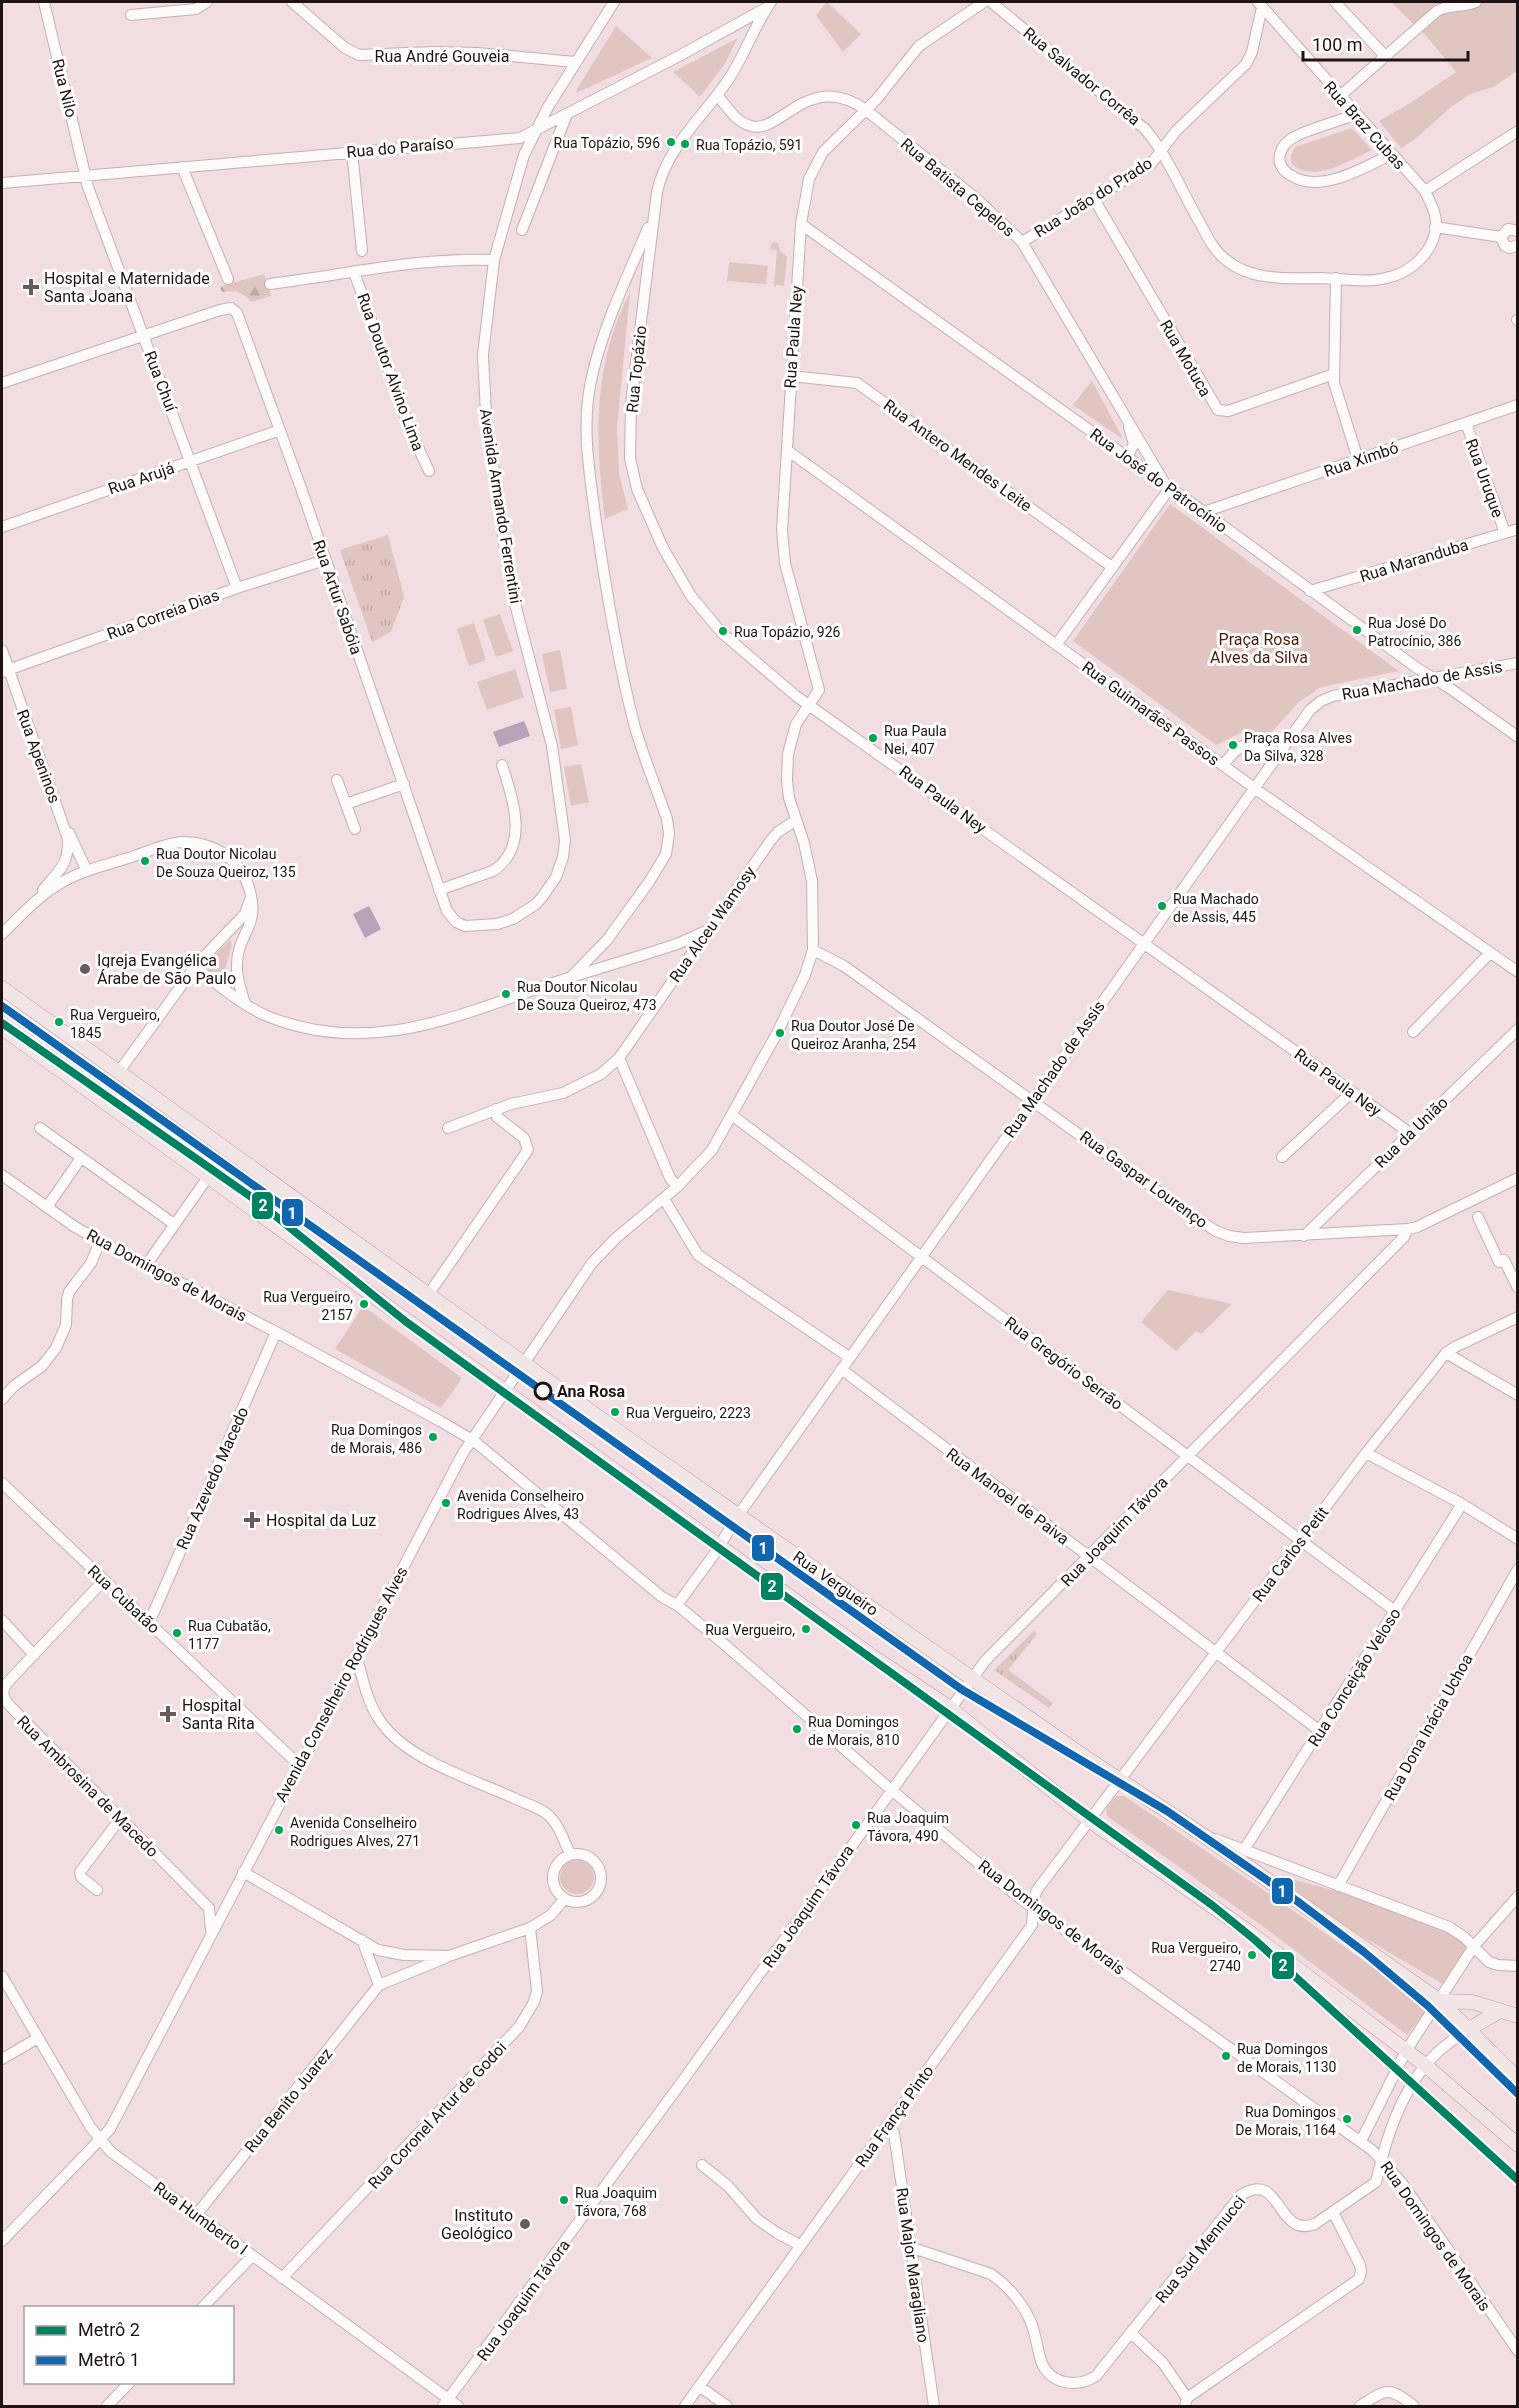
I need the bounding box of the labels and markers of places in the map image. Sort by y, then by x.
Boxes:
place label: Rua Topázio, 596 [554,135,660,151]
marker: Rua Topázio, 596 [665,136,677,148]
place label: Rua Topázio, 591 [696,137,802,153]
marker: Rua Topázio, 591 [679,138,691,150]
place label: Hospital e Maternidade Santa Joana [44,269,210,306]
marker: Hospital e Maternidade Santa Joana [22,278,40,296]
place label: Rua José Do Patrocínio, 386 [1368,615,1461,649]
place label: Rua Topázio, 926 [734,624,841,640]
marker: Rua José Do Patrocínio, 386 [1351,624,1363,636]
marker: Rua Topázio, 926 [717,625,729,637]
place label: Rua Paula Nei, 407 [884,723,947,757]
place label: Praça Rosa Alves Da Silva, 328 [1244,730,1352,764]
marker: Rua Paula Nei, 407 [867,732,879,744]
marker: Praça Rosa Alves Da Silva, 328 [1227,739,1239,751]
place label: Rua Doutor Nicolau De Souza Queiroz, 135 [156,846,296,880]
marker: Rua Doutor Nicolau De Souza Queiroz, 135 [139,855,151,867]
place label: Rua Machado de Assis, 445 [1173,891,1259,925]
marker: Rua Machado de Assis, 445 [1156,900,1168,912]
place label: Igreja Evangélica Árabe de São Paulo [97,951,236,988]
marker: Igreja Evangélica Árabe de São Paulo [78,962,92,976]
place label: Rua Doutor Nicolau De Souza Queiroz, 473 [517,979,657,1013]
marker: Rua Doutor Nicolau De Souza Queiroz, 473 [500,988,512,1000]
place label: Rua Vergueiro, 1845 [70,1007,160,1041]
marker: Rua Vergueiro, 1845 [53,1016,65,1028]
place label: Rua Doutor José De Queiroz Aranha, 254 [791,1018,916,1052]
marker: Rua Doutor José De Queiroz Aranha, 254 [774,1027,786,1039]
place label: Rua Vergueiro, 2157 [263,1289,353,1323]
marker: Rua Vergueiro, 2157 [358,1298,370,1310]
marker: Ana Rosa [534,1382,552,1400]
place label: Ana Rosa [557,1382,626,1401]
place label: Rua Vergueiro, 2223 [626,1405,751,1421]
marker: Rua Vergueiro, 2223 [609,1406,621,1418]
place label: Rua Domingos de Morais, 486 [330,1422,422,1456]
marker: Rua Domingos de Morais, 486 [427,1431,439,1443]
place label: Avenida Conselheiro Rodrigues Alves, 43 [457,1488,584,1522]
marker: Avenida Conselheiro Rodrigues Alves, 43 [440,1497,452,1509]
marker: Hospital da Luz [243,1511,261,1529]
place label: Hospital da Luz [266,1511,376,1530]
place label: Rua Cubatão, 1177 [188,1618,271,1652]
place label: Rua Vergueiro, [705,1622,795,1638]
marker: Rua Vergueiro, [800,1623,812,1635]
marker: Rua Cubatão, 1177 [171,1627,183,1639]
place label: Hospital Santa Rita [182,1696,255,1733]
marker: Hospital Santa Rita [159,1705,177,1723]
place label: Rua Domingos de Morais, 810 [808,1714,900,1748]
marker: Rua Domingos de Morais, 810 [791,1723,803,1735]
place label: Rua Joaquim Távora, 490 [867,1810,949,1844]
place label: Avenida Conselheiro Rodrigues Alves, 271 [290,1815,420,1849]
marker: Rua Joaquim Távora, 490 [850,1819,862,1831]
marker: Avenida Conselheiro Rodrigues Alves, 271 [273,1824,285,1836]
place label: Rua Vergueiro, 2740 [1151,1940,1241,1974]
marker: Rua Vergueiro, 2740 [1246,1949,1258,1961]
place label: Rua Domingos de Morais, 1130 [1237,2041,1337,2075]
marker: Rua Domingos de Morais, 1130 [1220,2050,1232,2062]
place label: Rua Domingos De Morais, 1164 [1235,2104,1336,2138]
marker: Rua Domingos De Morais, 1164 [1341,2113,1353,2125]
place label: Rua Joaquim Távora, 768 [575,2185,657,2219]
marker: Rua Joaquim Távora, 768 [558,2194,570,2206]
place label: Instituto Geológico [441,2206,513,2243]
marker: Instituto Geológico [518,2217,532,2231]

